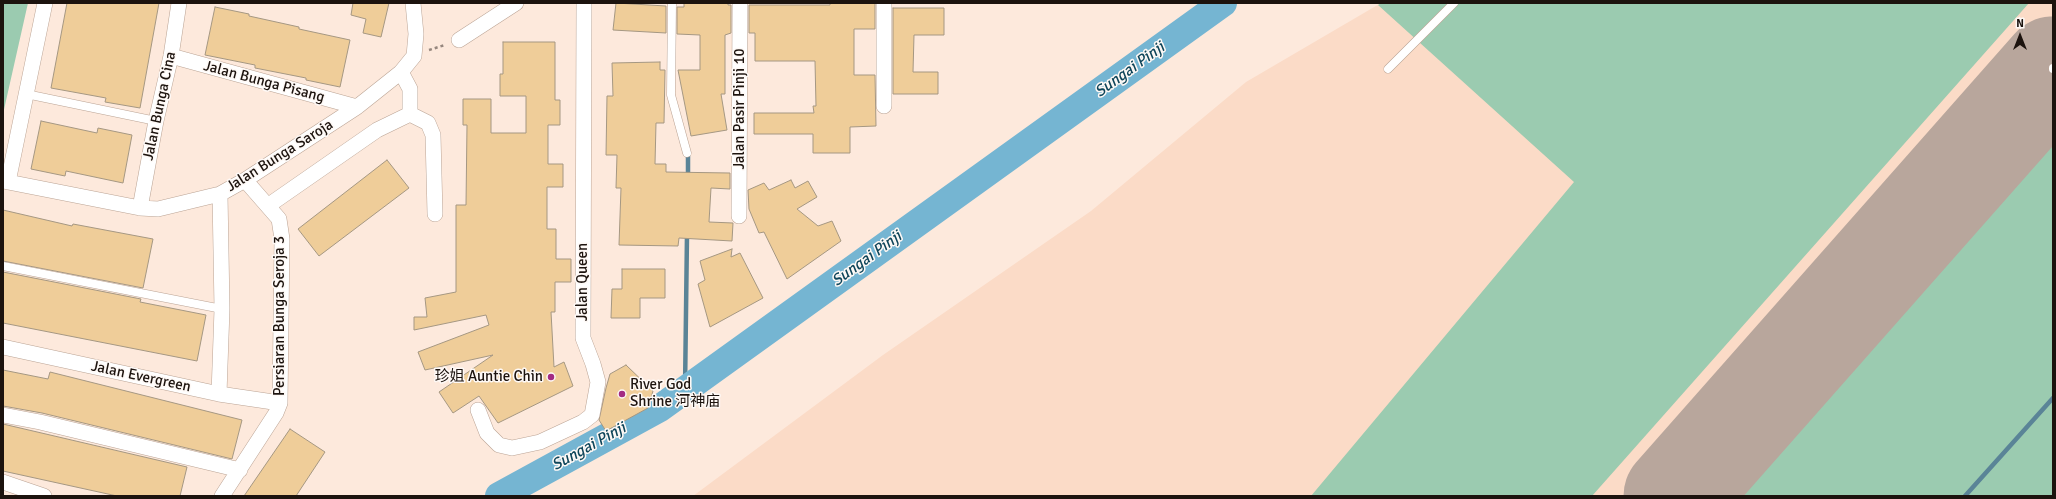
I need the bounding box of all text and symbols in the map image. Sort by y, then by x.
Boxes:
north arrow [2000,16,2040,56]
text: N [2016,17,2024,30]
water label: Sungai Pinji [1091,38,1169,102]
street label: Jalan Pasir Pinji 10 [731,48,749,170]
street label: Jalan Bunga Cina [140,50,180,162]
street label: Jalan Bunga Pisang [202,57,326,107]
street label: Jalan Bunga Saroja [223,116,337,196]
water label: Sungai Pinji [828,227,906,291]
street label: Persiaran Bunga Seroja 3 [271,236,289,396]
street label: Jalan Queen [574,243,592,321]
street label: Jalan Evergreen [89,358,193,396]
place label: 珍姐 Auntie Chin [435,368,543,386]
marker: 珍姐 Auntie Chin [546,372,556,382]
place label: River God Shrine 河神庙 [630,376,720,411]
marker: River God Shrine 河神庙 [617,389,627,399]
water label: Sungai Pinji [549,419,629,475]

